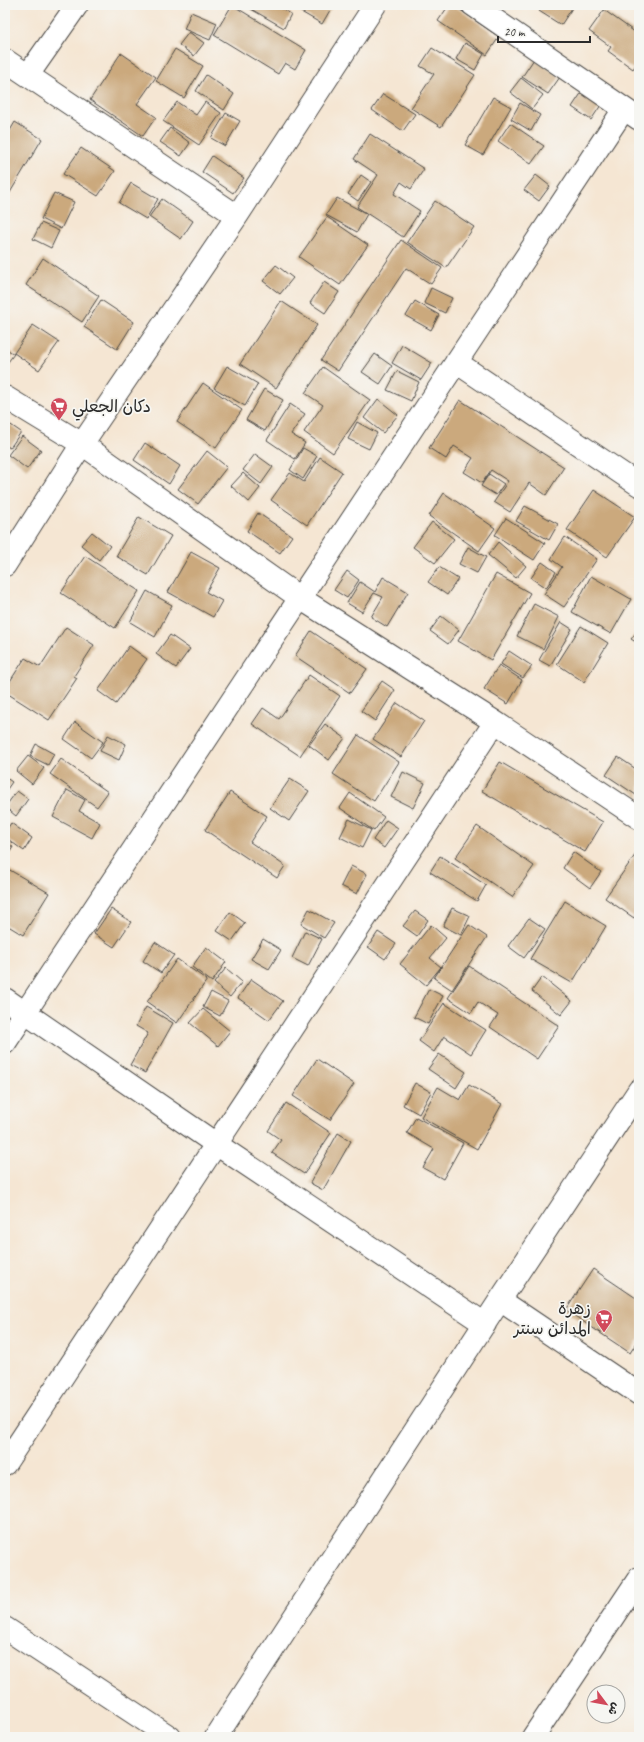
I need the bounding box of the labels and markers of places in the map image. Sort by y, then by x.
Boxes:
supermarket icon: دكان الجعلي [49,396,69,421]
place label: دكان الجعلي [72,396,151,421]
place label: زهرة المدائن سنتر [512,1298,591,1339]
supermarket icon: زهرة المدائن سنتر [594,1308,614,1333]

